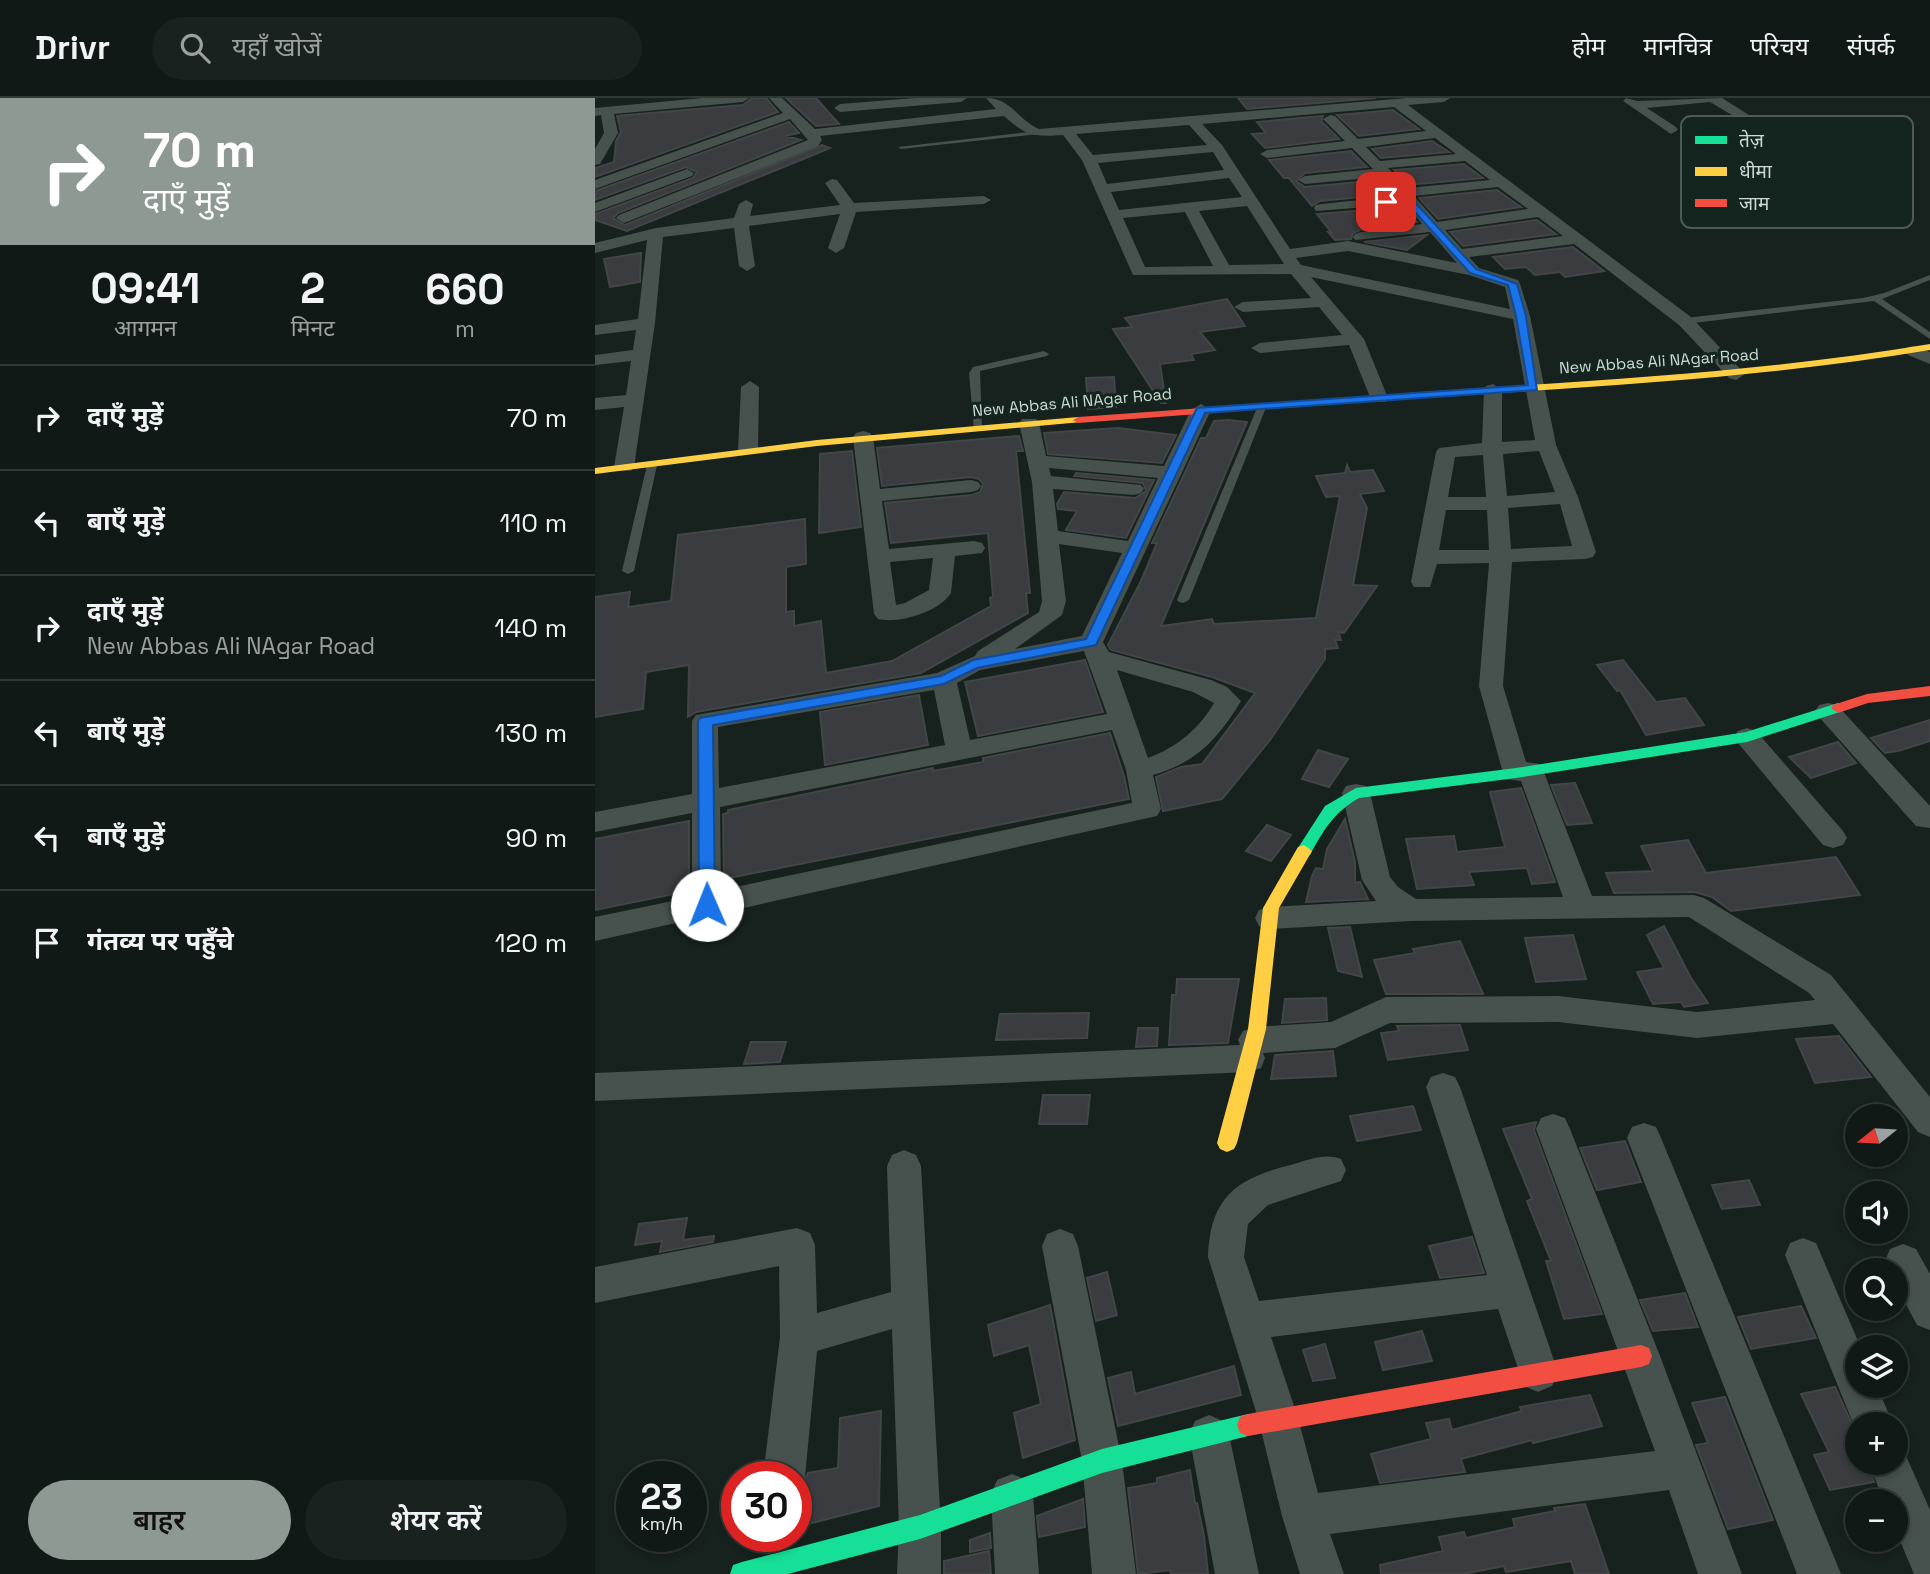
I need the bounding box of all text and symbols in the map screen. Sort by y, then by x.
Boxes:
search box [152,17,642,80]
text: Drivr [35,27,110,69]
icon: search [176,29,214,67]
text: यहाँ खोजें [232,30,322,64]
text: होम [1572,31,1605,62]
text: मानचित्र [1643,31,1712,62]
text: परिचय [1750,31,1809,62]
text: संपर्क [1847,31,1895,62]
legend [1681,116,1913,228]
text: 70 m [143,119,256,181]
icon: right [28,126,119,217]
text: तेज़ [1739,128,1765,153]
text: धीमा [1739,159,1773,184]
pin [1356,172,1416,232]
text: दाएँ मुड़ें [143,180,230,220]
icon: arrive [1367,183,1405,221]
text: जाम [1739,191,1770,216]
text: 09:41 [90,262,200,315]
text: 2 [300,262,325,315]
text: 660 [425,263,504,316]
text: आगमन [114,313,177,343]
text: मिनट [291,313,335,343]
text: m [455,314,475,344]
street label: New Abbas Ali NAgar Road [1558,344,1760,378]
street label: New Abbas Ali NAgar Road [971,383,1173,421]
icon: right [28,399,66,437]
text: दाएँ मुड़ें [87,399,163,433]
text: 70 m [507,401,567,435]
icon: left [28,504,66,542]
text: बाएँ मुड़ें [87,504,165,538]
text: 110 m [500,506,567,540]
text: दाएँ मुड़ें [87,594,163,628]
icon: right [28,609,66,647]
text: 140 m [494,611,567,645]
text: New Abbas Ali NAgar Road [87,631,375,661]
icon: left [28,714,66,752]
text: बाएँ मुड़ें [87,714,165,748]
text: 130 m [495,716,567,750]
icon: left [28,819,66,857]
text: बाएँ मुड़ें [87,819,165,853]
text: 90 m [505,821,567,855]
position arrow [670,868,744,942]
icon: arrive [28,924,66,962]
text: गंतव्य पर पहुँचे [87,924,234,958]
text: 120 m [495,926,567,960]
north arrow [1845,1104,1907,1167]
map controls [1845,1104,1908,1552]
button: sound [1845,1181,1908,1244]
button: search [1845,1258,1908,1321]
button: layers [1845,1335,1908,1398]
button: + [1845,1412,1908,1475]
speed limit sign: 30 [721,1461,812,1552]
text: 23 [640,1475,683,1519]
button: बाहर [28,1480,291,1560]
button: शेयर करें [305,1480,567,1560]
button: − [1845,1489,1908,1552]
text: km/h [640,1512,683,1535]

